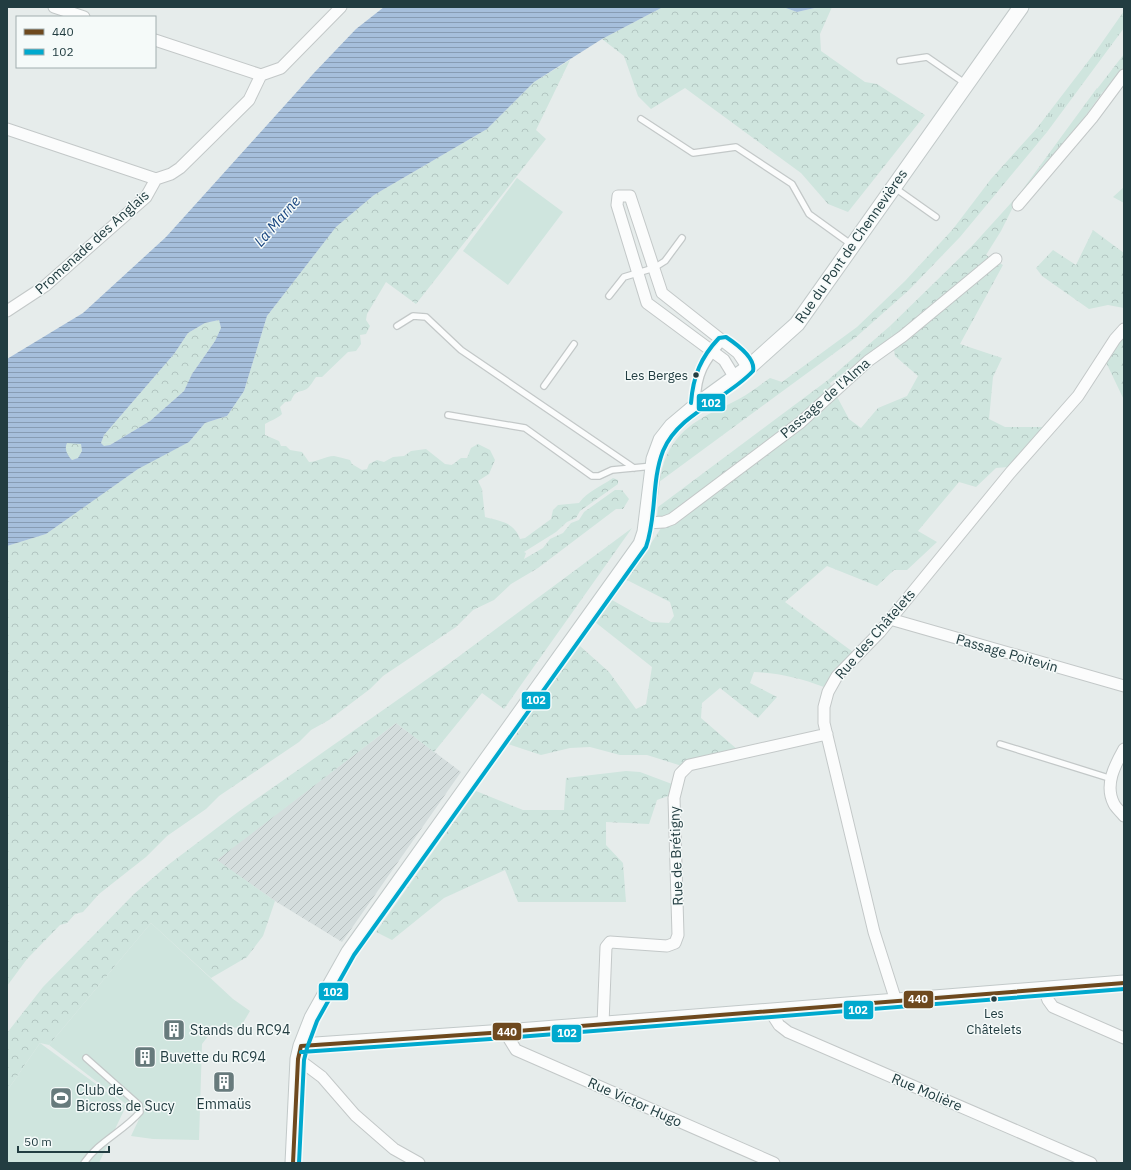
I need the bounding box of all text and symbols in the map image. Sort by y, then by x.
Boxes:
legend [16,16,156,68]
text: 440 [52,24,74,39]
text: 102 [52,44,74,59]
street label: Rue du Pont de Chennevières [791,165,911,327]
street label: Promenade des Anglais [31,186,153,298]
water label: La Marne [250,191,305,250]
street label: Passage de l'Alma [776,354,874,442]
place label: Les Berges [625,367,688,384]
marker: Les Berges [691,370,701,380]
line badge: 102 [696,393,726,412]
text: 102 [701,396,721,410]
street label: Rue des Châtelets [831,585,919,683]
street label: Passage Poitevin [954,630,1060,676]
line badge: 102 [521,691,551,710]
text: 102 [526,693,546,707]
street label: Rue de Brétigny [665,806,687,906]
line badge: 102 [318,982,349,1001]
text: 102 [323,985,343,999]
line badge: 440 [903,990,934,1009]
text: 440 [908,992,928,1006]
marker: Les Châtelets [989,994,999,1004]
line badge: 102 [843,1000,874,1020]
text: 102 [848,1003,868,1017]
place label: Les Châtelets [966,1005,1022,1038]
building icon: Stands du RC94 [161,1017,187,1043]
place label: Stands du RC94 [190,1021,290,1039]
line badge: 440 [492,1022,522,1041]
line badge: 102 [551,1024,582,1043]
text: 440 [497,1025,517,1039]
text: 102 [557,1026,577,1040]
building icon: Buvette du RC94 [132,1044,158,1070]
place label: Buvette du RC94 [160,1048,266,1066]
building icon: Emmaüs [211,1069,237,1095]
street label: Rue Molière [889,1069,965,1115]
street label: Rue Victor Hugo [585,1073,685,1131]
place label: Club de Bicross de Sucy [76,1081,175,1115]
sports icon: Club de Bicross de Sucy [48,1085,74,1111]
place label: Emmaüs [197,1095,252,1113]
scale bar [18,1128,109,1154]
text: 50 m [24,1134,52,1149]

